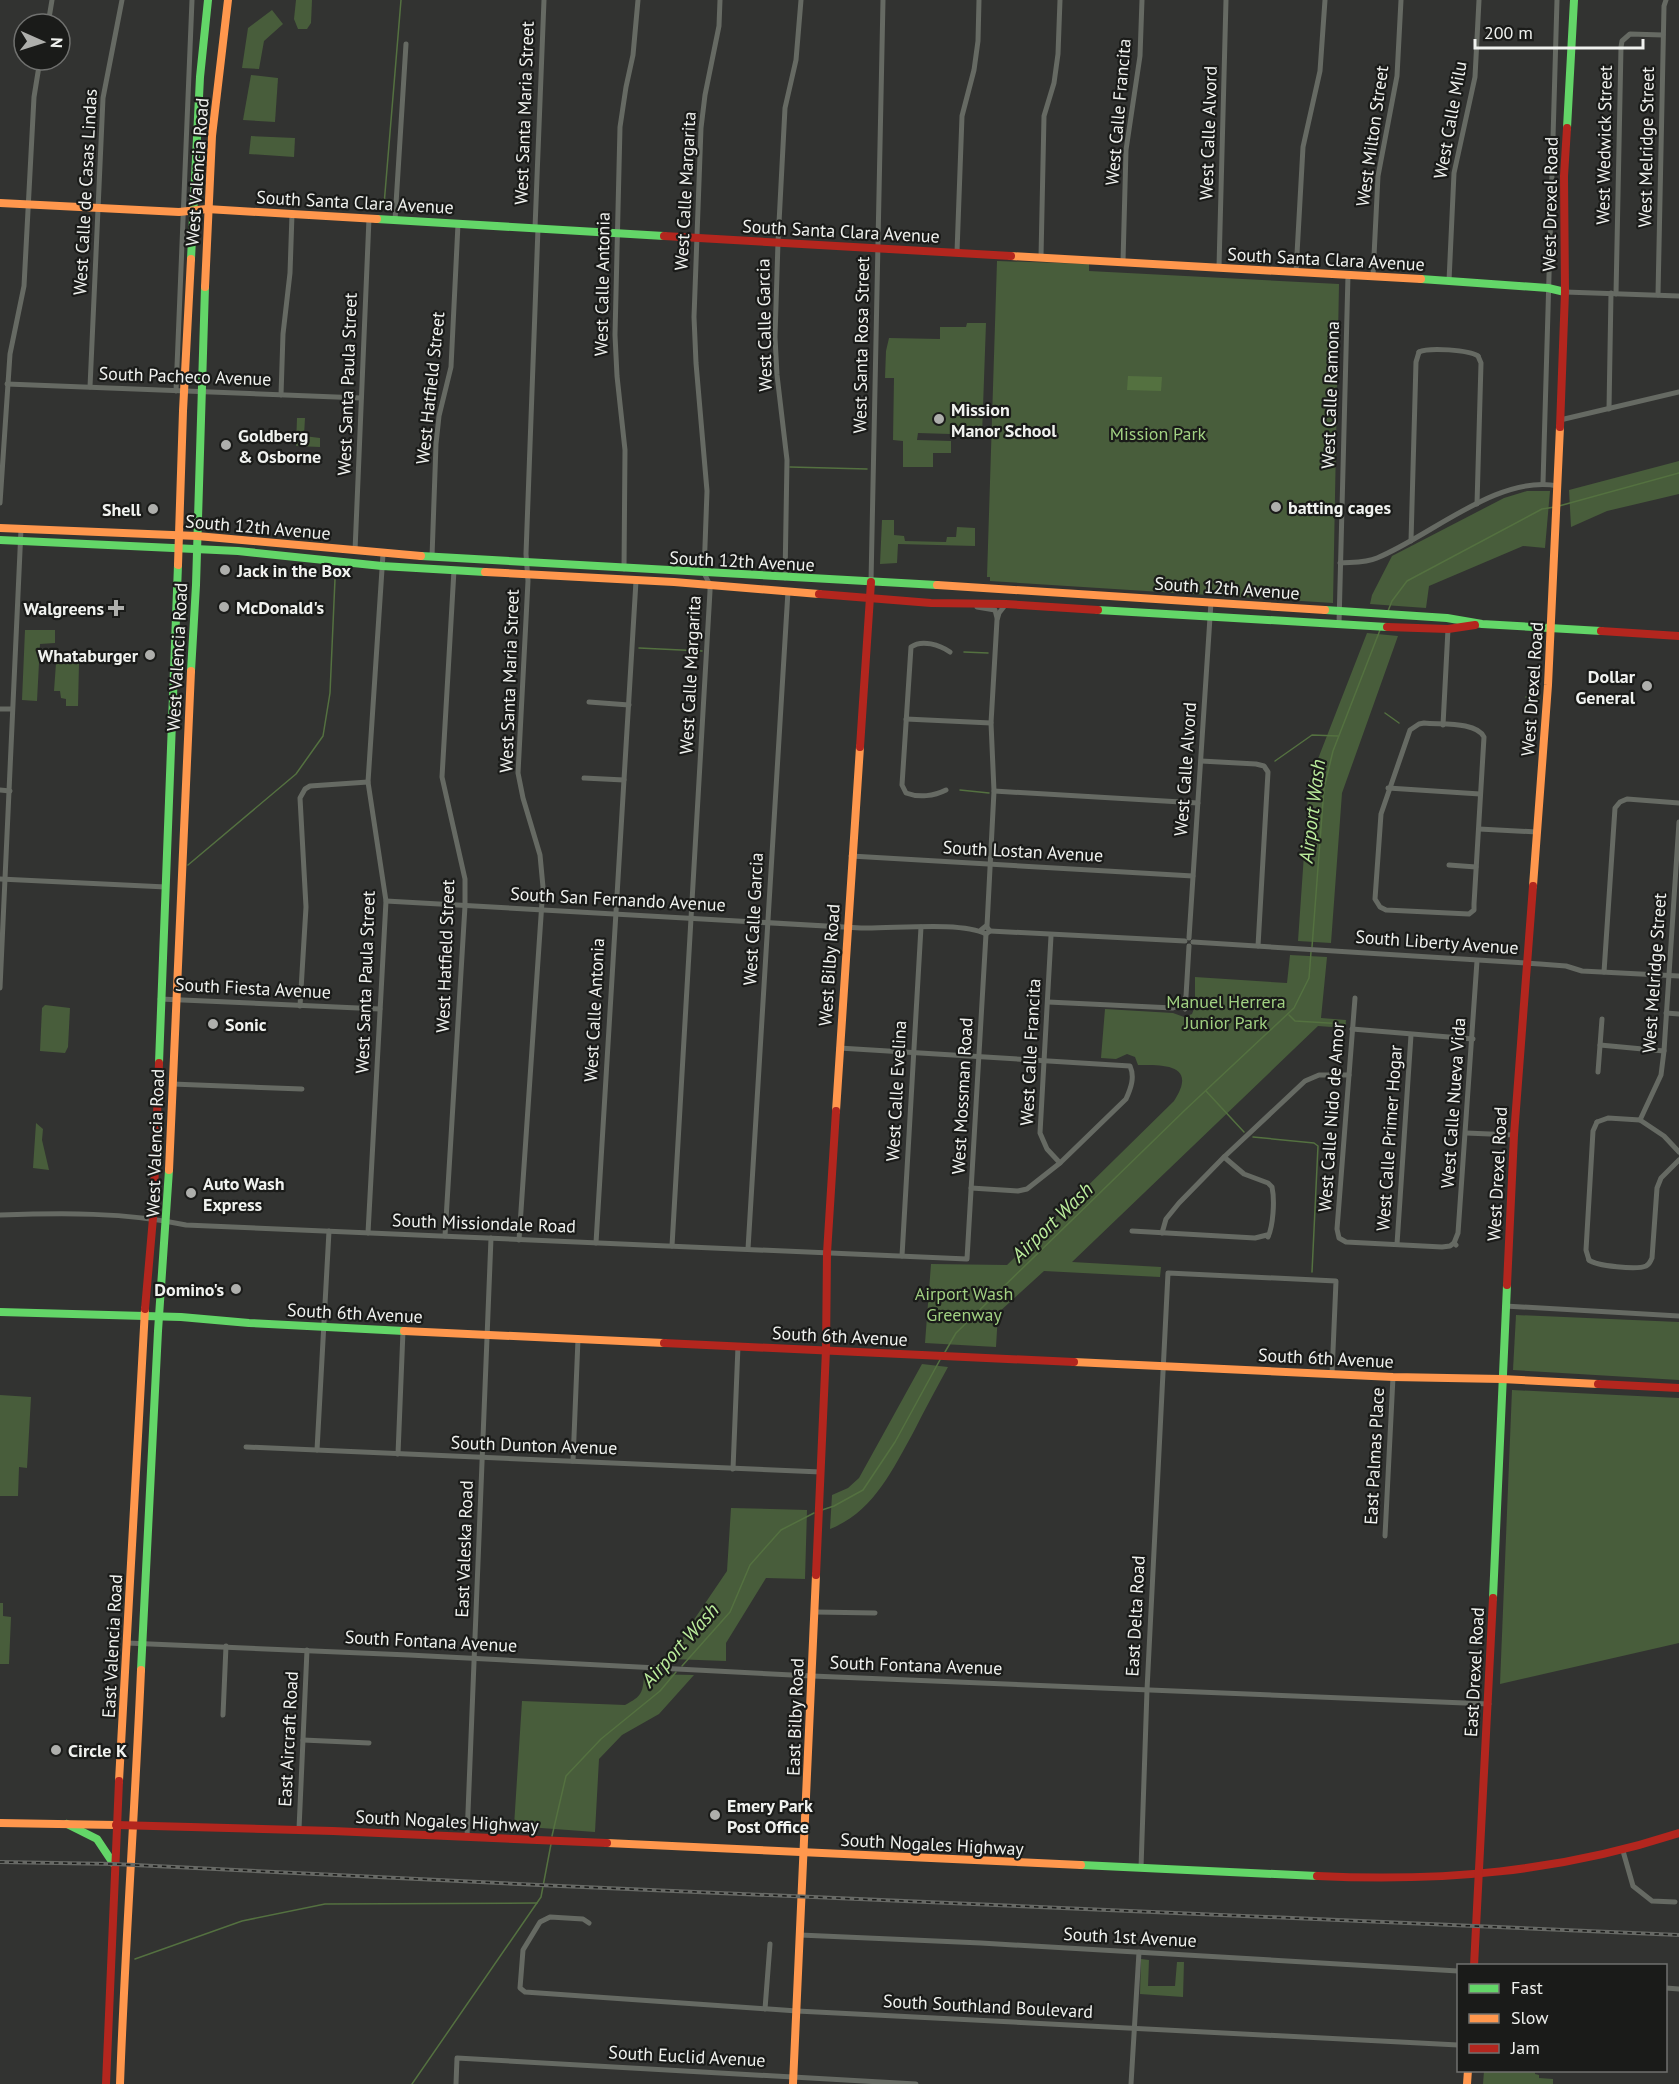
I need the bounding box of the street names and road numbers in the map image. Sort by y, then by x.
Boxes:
street label: West Santa Maria Street [509,21,539,205]
street label: West Calle Francita [1100,38,1136,186]
street label: West Calle Milu [1428,59,1472,181]
street label: West Milton Street [1351,64,1393,208]
street label: West Calle Alvord [1194,65,1222,201]
street label: West Wedwick Street [1591,65,1617,225]
street label: West Melridge Street [1633,66,1659,228]
street label: West Calle de Casas Lindas [68,88,102,296]
street label: West Valencia Road [180,97,214,247]
street label: West Calle Margarita [669,111,701,271]
street label: West Drexel Road [1537,137,1563,271]
street label: South Santa Clara Avenue [256,185,454,219]
street label: West Calle Antonia [589,212,615,356]
street label: South Santa Clara Avenue [742,214,940,248]
street label: South Santa Clara Avenue [1227,242,1425,276]
street label: West Santa Rosa Street [848,256,874,434]
street label: West Calle Garcia [751,258,777,392]
street label: West Santa Paula Street [332,292,362,476]
street label: West Hatfield Street [411,310,449,466]
street label: West Calle Ramona [1316,321,1344,469]
street label: South Pacheco Avenue [98,361,272,391]
street label: South 12th Avenue [184,509,332,545]
street label: South 12th Avenue [669,546,815,576]
street label: South 12th Avenue [1154,571,1300,605]
street label: West Valencia Road [162,582,192,732]
street label: West Santa Maria Street [494,589,524,773]
street label: West Calle Margarita [674,595,706,755]
street label: West Drexel Road [1516,621,1548,757]
street label: West Calle Alvord [1169,701,1201,837]
street label: South Lostan Avenue [942,835,1104,867]
street label: West Calle Garcia [738,852,768,986]
street label: West Hatfield Street [431,879,459,1033]
street label: South San Fernando Avenue [510,882,726,916]
street label: West Santa Paula Street [350,890,380,1074]
street label: West Melridge Street [1637,892,1671,1054]
street label: West Bilby Road [813,903,845,1027]
street label: South Liberty Avenue [1355,925,1519,959]
street label: West Calle Antonia [579,937,609,1083]
street label: South Fiesta Avenue [175,972,331,1004]
street label: West Calle Francita [1015,978,1045,1126]
street label: West Mossman Road [946,1017,978,1175]
street label: West Calle Nueva Vida [1436,1017,1470,1189]
street label: West Calle Evelina [881,1020,911,1162]
street label: West Calle Nido de Amor [1313,1021,1349,1213]
street label: West Calle Primer Hogar [1371,1044,1407,1232]
street label: West Valencia Road [141,1068,169,1218]
street label: West Drexel Road [1482,1106,1512,1242]
street label: South Missiondale Road [392,1208,576,1238]
street label: South 6th Avenue [287,1298,423,1328]
street label: South 6th Avenue [772,1321,908,1351]
street label: South 6th Avenue [1258,1343,1394,1373]
street label: East Palmas Place [1359,1387,1389,1525]
street label: South Dunton Avenue [450,1431,618,1459]
street label: East Valeska Road [450,1480,478,1618]
street label: East Delta Road [1120,1555,1150,1677]
street label: East Valencia Road [97,1574,127,1718]
street label: East Drexel Road [1459,1607,1489,1737]
street label: South Fontana Avenue [344,1625,518,1657]
street label: South Fontana Avenue [829,1650,1003,1680]
street label: East Bilby Road [781,1658,809,1776]
street label: East Aircraft Road [273,1671,303,1807]
street label: South Nogales Highway [355,1805,540,1837]
street label: South Nogales Highway [840,1828,1025,1860]
street label: South 1st Avenue [1063,1922,1197,1952]
street label: South Southland Boulevard [882,1989,1094,2023]
street label: South Euclid Avenue [608,2040,766,2072]

